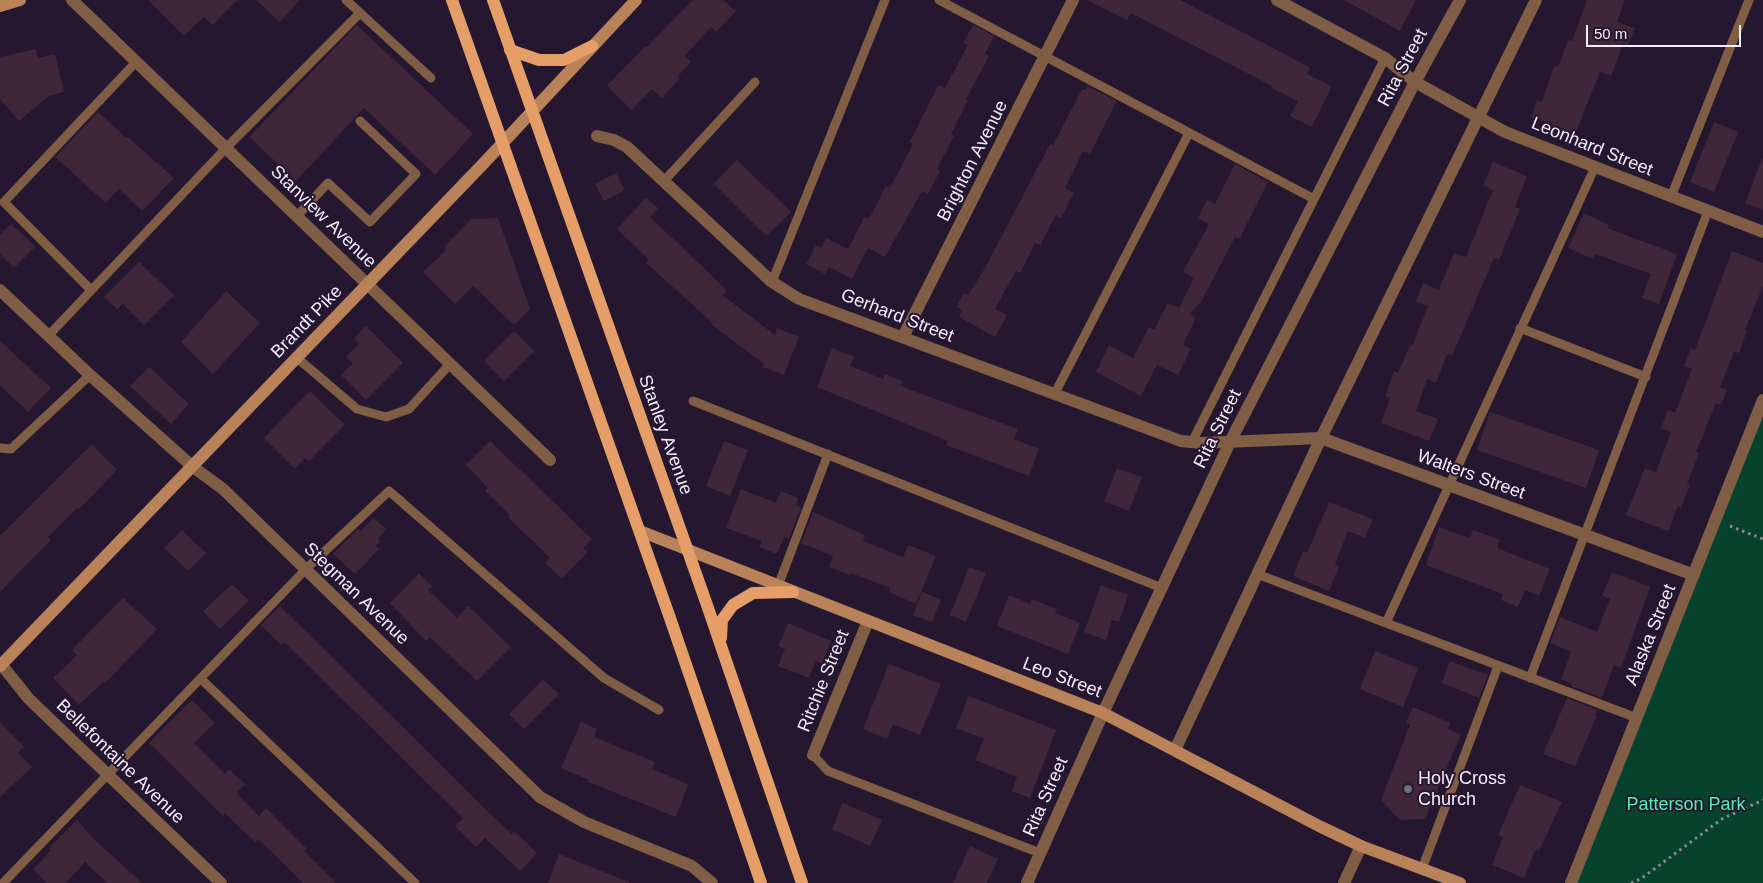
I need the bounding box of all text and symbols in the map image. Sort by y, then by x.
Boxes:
scale bar [1588,15,1743,47]
street label: Rita Street [1374,25,1432,111]
text: 50 m [1594,25,1627,42]
street label: Brighton Avenue [933,97,1013,225]
street label: Leonhard Street [1528,113,1656,181]
street label: Stanview Avenue [266,161,380,273]
street label: Brandt Pike [267,281,347,363]
street label: Gerhard Street [838,285,956,347]
street label: Stanley Avenue [633,372,697,498]
street label: Rita Street [1190,386,1246,472]
street label: Walters Street [1414,445,1528,505]
street label: Stegman Avenue [299,538,413,650]
street label: Alaska Street [1621,581,1681,689]
street label: Ritchie Street [794,627,854,735]
street label: Leo Street [1019,653,1105,703]
street label: Bellefontaine Avenue [51,695,189,829]
street label: Rita Street [1019,754,1073,840]
place label: Holy Cross Church [1418,768,1506,811]
marker: Holy Cross Church [1402,783,1414,795]
park label: Patterson Park [1626,794,1746,816]

